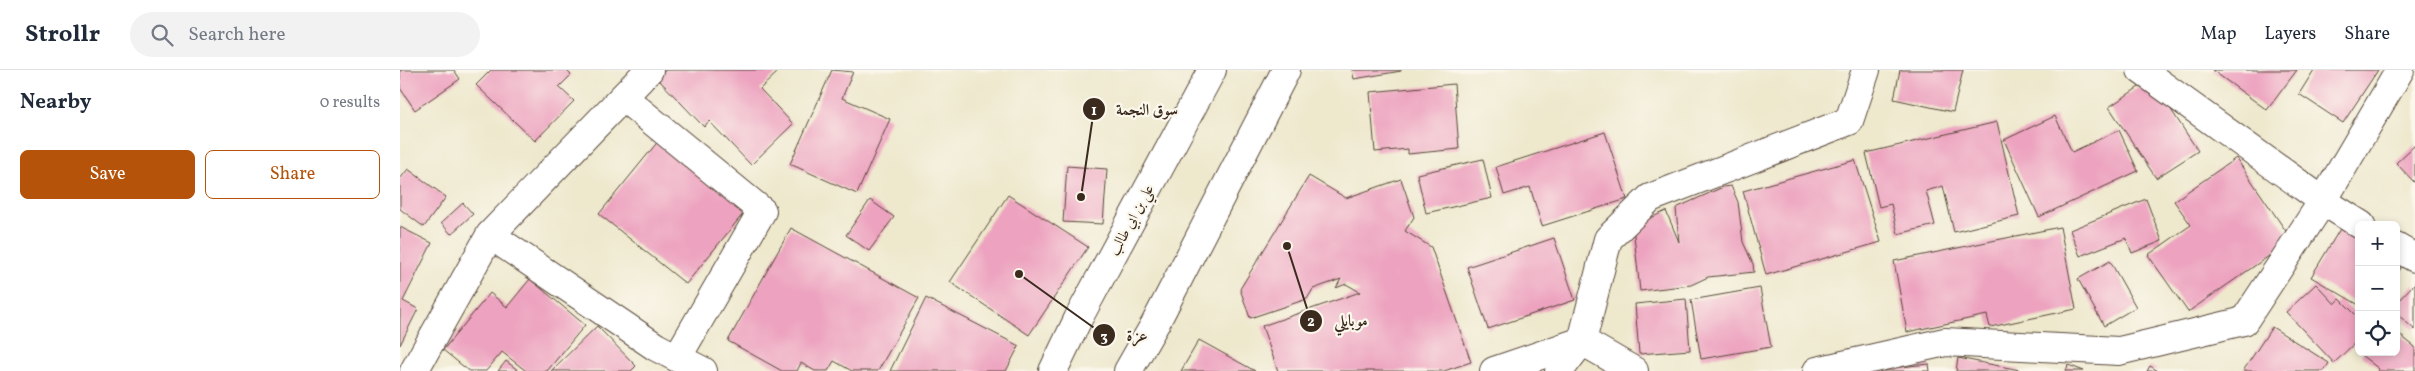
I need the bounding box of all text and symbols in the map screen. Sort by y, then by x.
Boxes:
search box [130,12,480,57]
text: Strollr [25,18,100,52]
icon: search [148,21,176,49]
text: Search here [188,22,286,48]
text: Map [2200,22,2236,47]
text: Layers [2264,22,2316,47]
text: Share [2344,22,2390,47]
text: Nearby [20,88,91,117]
text: 0 results [320,92,380,114]
callout: سوق النجمة [1081,94,1188,125]
text: سوق النجمة [1116,100,1178,122]
text: 1 [1091,101,1097,122]
button: Save [20,150,195,199]
button: Share [205,150,380,199]
street label: علي بن ابي طالب [1105,181,1162,261]
map controls [2355,221,2400,356]
button: + [2355,221,2400,266]
button: − [2355,266,2400,311]
callout: موبايلي [1299,305,1377,336]
text: موبايلي [1333,311,1368,336]
button: locate [2355,311,2400,356]
text: 2 [1307,312,1315,333]
callout: عزة [1092,320,1158,351]
text: عزة [1126,326,1148,348]
text: 3 [1100,327,1108,348]

